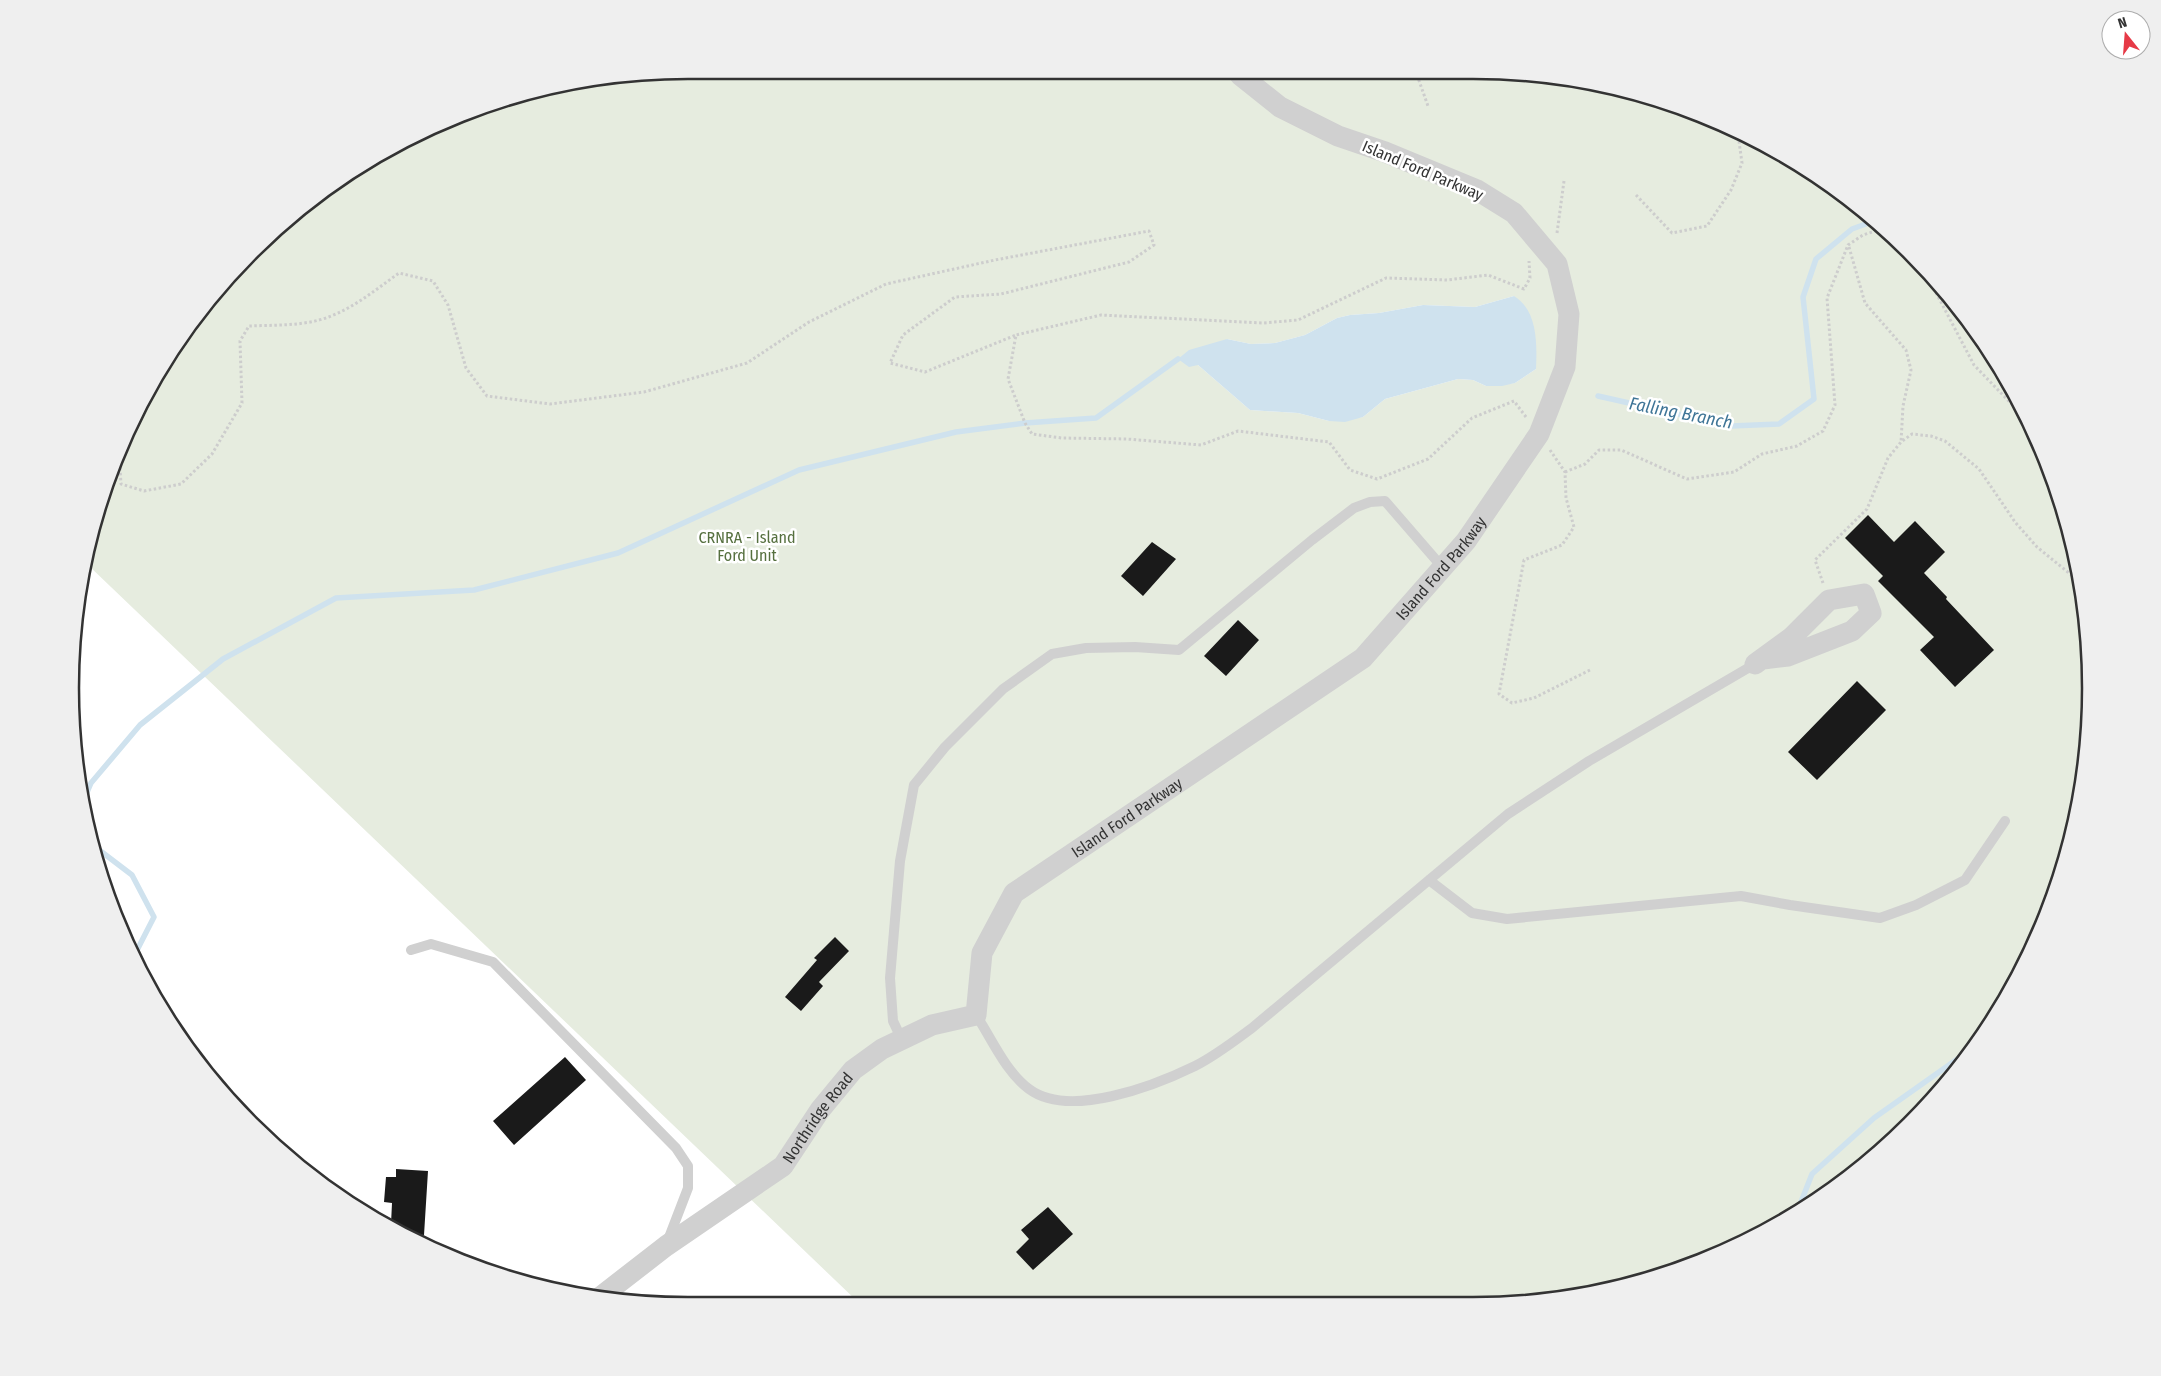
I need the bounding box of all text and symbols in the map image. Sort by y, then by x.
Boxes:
north arrow [2101,10,2151,60]
text: N [2116,14,2129,32]
street label: Island Ford Parkway [1359,136,1487,205]
water label: Falling Branch [1627,392,1735,434]
street label: Island Ford Parkway [1392,512,1491,624]
park label: CRNRA - Island Ford Unit [698,528,796,565]
street label: Island Ford Parkway [1068,773,1187,862]
street label: Northridge Road [779,1069,857,1167]

